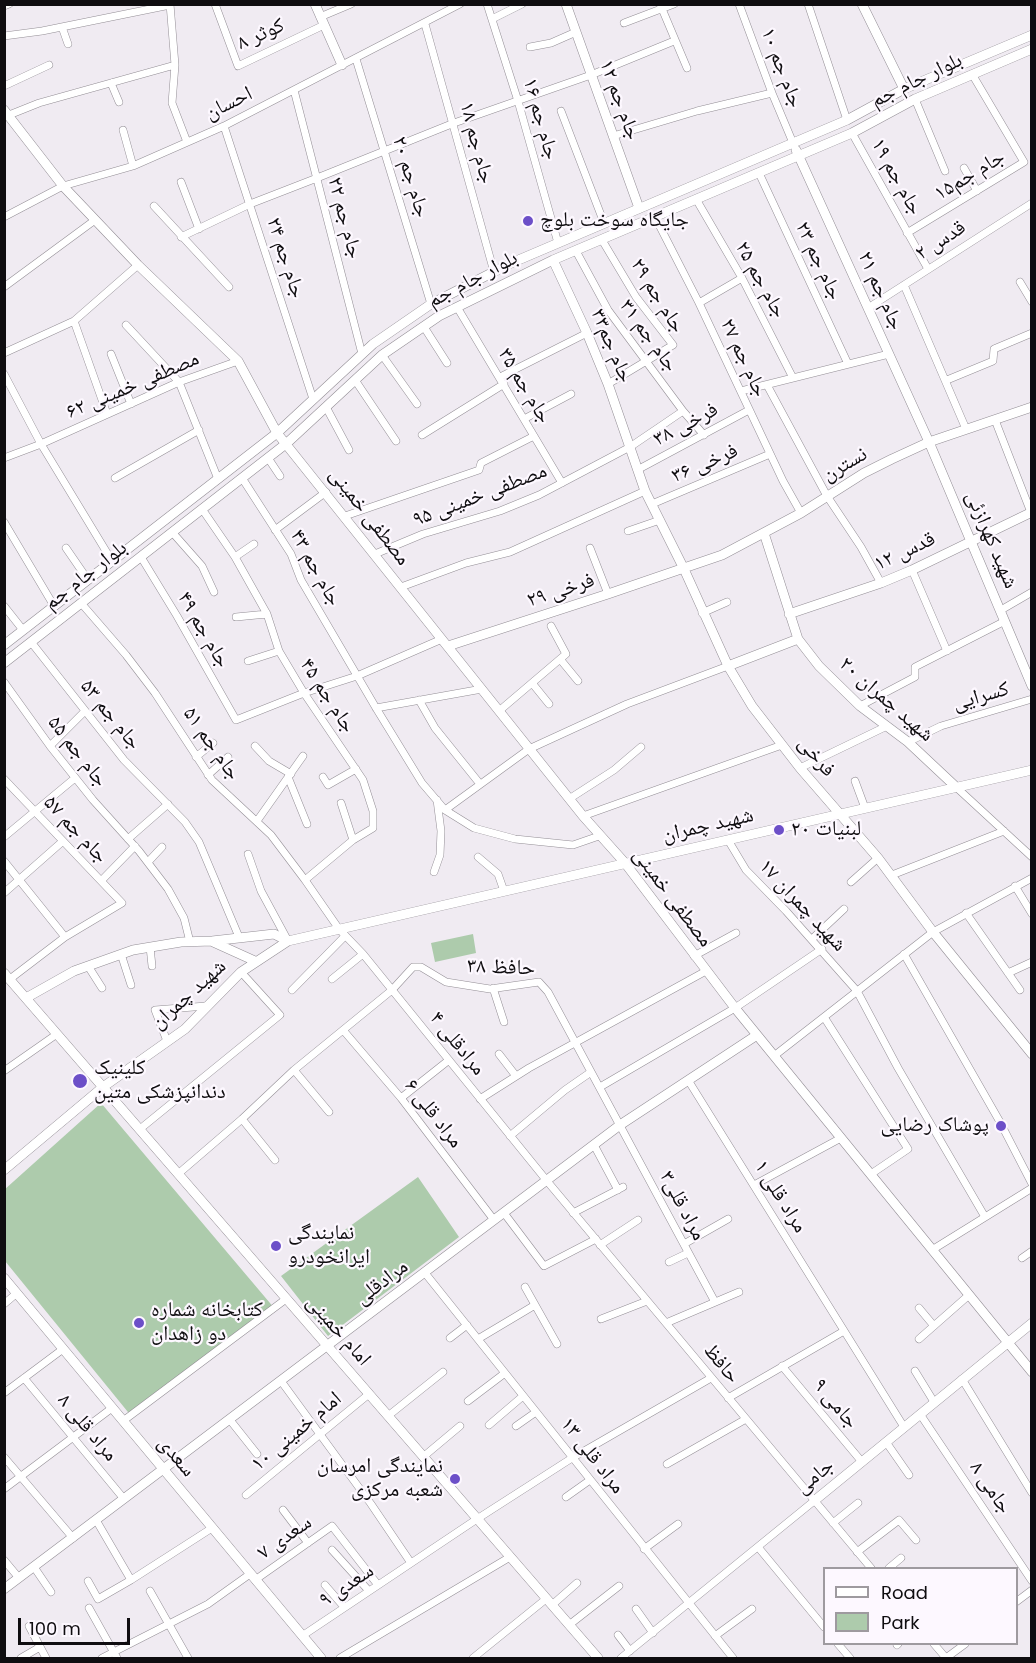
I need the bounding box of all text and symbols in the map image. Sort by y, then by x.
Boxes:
street label: کوثر ۸ [233,13,289,57]
street label: جام جم ۱۰ [754,25,808,111]
street label: بلوار جام جم [867,48,967,114]
street label: جام جم ۱۲ [593,56,645,144]
street label: جام جم ۱۶ [516,75,564,163]
street label: احسان [201,82,257,126]
street label: جام جم ۱۸ [453,99,499,187]
street label: جام جم ۲۰ [386,133,434,221]
street label: جام جم ۱۹ [865,134,927,220]
street label: جام جم۱۵ [930,145,1010,207]
street label: جام جم ۲۲ [321,174,367,262]
place label: جایگاه سوخت بلوچ [540,208,689,234]
street label: جام جم ۲۴ [260,214,310,302]
marker: جایگاه سوخت بلوچ [521,214,535,228]
street label: قدس ۲ [911,215,971,267]
street label: جام جم ۲۳ [789,218,847,304]
street label: جام جم ۲۵ [729,237,791,323]
street label: بلوار جام جم [424,246,522,314]
street label: جام جم ۲۱ [852,248,908,334]
street label: جام جم ۲۹ [624,254,690,338]
street label: جام جم ۳۱ [613,295,683,377]
street label: جام جم۳۳ [584,305,638,387]
street label: جام جم ۲۷ [714,315,772,401]
street label: جام جم ۳۵ [492,344,556,428]
street label: مصطفی خمینی ۶۲ [63,347,203,425]
street label: فرخی ۳۸ [649,398,723,452]
street label: فرخی ۳۶ [668,439,742,489]
street label: نسترن [818,442,872,488]
street label: مصطفی خمینی ۹۵ [409,459,551,533]
street label: مصطفی خمینی [323,463,415,571]
street label: شهید کهرازئی [959,487,1023,593]
street label: جام جم ۴۳ [284,525,346,611]
street label: قدس ۱۲ [870,527,940,577]
street label: بلوار جام جم [39,536,133,616]
street label: فرخی ۲۹ [524,568,598,614]
street label: جام جم ۴۹ [171,588,235,672]
street label: شهید چمران ۲۰ [833,652,939,748]
street label: جام جم ۴۵ [294,654,360,738]
street label: جام جم ۵۳ [74,675,146,755]
street label: کسرایی [950,677,1012,717]
street label: جام جم ۵۱ [177,703,245,785]
street label: جام جم ۵۵ [41,711,113,793]
street label: فرخی [792,732,840,782]
street label: جام جم ۵۷ [37,791,113,869]
street label: شهید چمران [660,803,756,849]
place label: لبنیات ۲۰ [791,817,861,843]
marker: لبنیات ۲۰ [772,823,786,837]
street label: مصطفی خمینی [627,844,717,952]
street label: شهید چمران ۱۷ [753,855,851,957]
street label: حافظ ۳۸ [466,954,536,982]
street label: شهید چمران [146,955,232,1035]
street label: مرادقلی ۴ [424,1007,490,1081]
place label: کلینیک دندانپزشکی متین [94,1056,226,1106]
marker: کلینیک دندانپزشکی متین [71,1072,89,1090]
street label: مراد قلی ۶ [398,1074,468,1154]
place label: پوشاک رضایی [881,1113,989,1139]
marker: پوشاک رضایی [994,1119,1008,1133]
street label: مراد قلی ۱ [748,1156,812,1238]
street label: مراد قلی۳ [653,1167,711,1245]
place label: نمایندگی ایرانخودرو [288,1221,370,1271]
marker: نمایندگی ایرانخودرو [269,1239,283,1253]
street label: مرادقلی [350,1255,414,1311]
street label: امام خمینی [300,1290,376,1372]
place label: کتابخانه شماره دو زاهدان [151,1298,263,1348]
marker: کتابخانه شماره دو زاهدان [132,1316,146,1330]
street label: حافظ [697,1339,745,1389]
street label: جامی ۹ [807,1374,863,1434]
street label: امام خمینی ۱۰ [247,1387,347,1477]
street label: مراد قلی ۸ [51,1389,123,1467]
street label: مراد قلی ۱۳ [554,1413,630,1499]
street label: سعدی [152,1431,200,1483]
place label: نمایندگی امرسان شعبه مرکزی [317,1454,443,1504]
street label: جامی [790,1454,840,1500]
street label: جامی ۸ [963,1457,1017,1519]
marker: نمایندگی امرسان شعبه مرکزی [448,1472,462,1486]
street label: سعدی ۷ [253,1510,317,1566]
street label: سعدی ۹ [315,1559,379,1613]
legend [823,1567,1018,1645]
text: Road [881,1580,928,1605]
scale bar [21,1606,134,1644]
text: Park [881,1610,920,1635]
text: 100 m [29,1616,81,1641]

